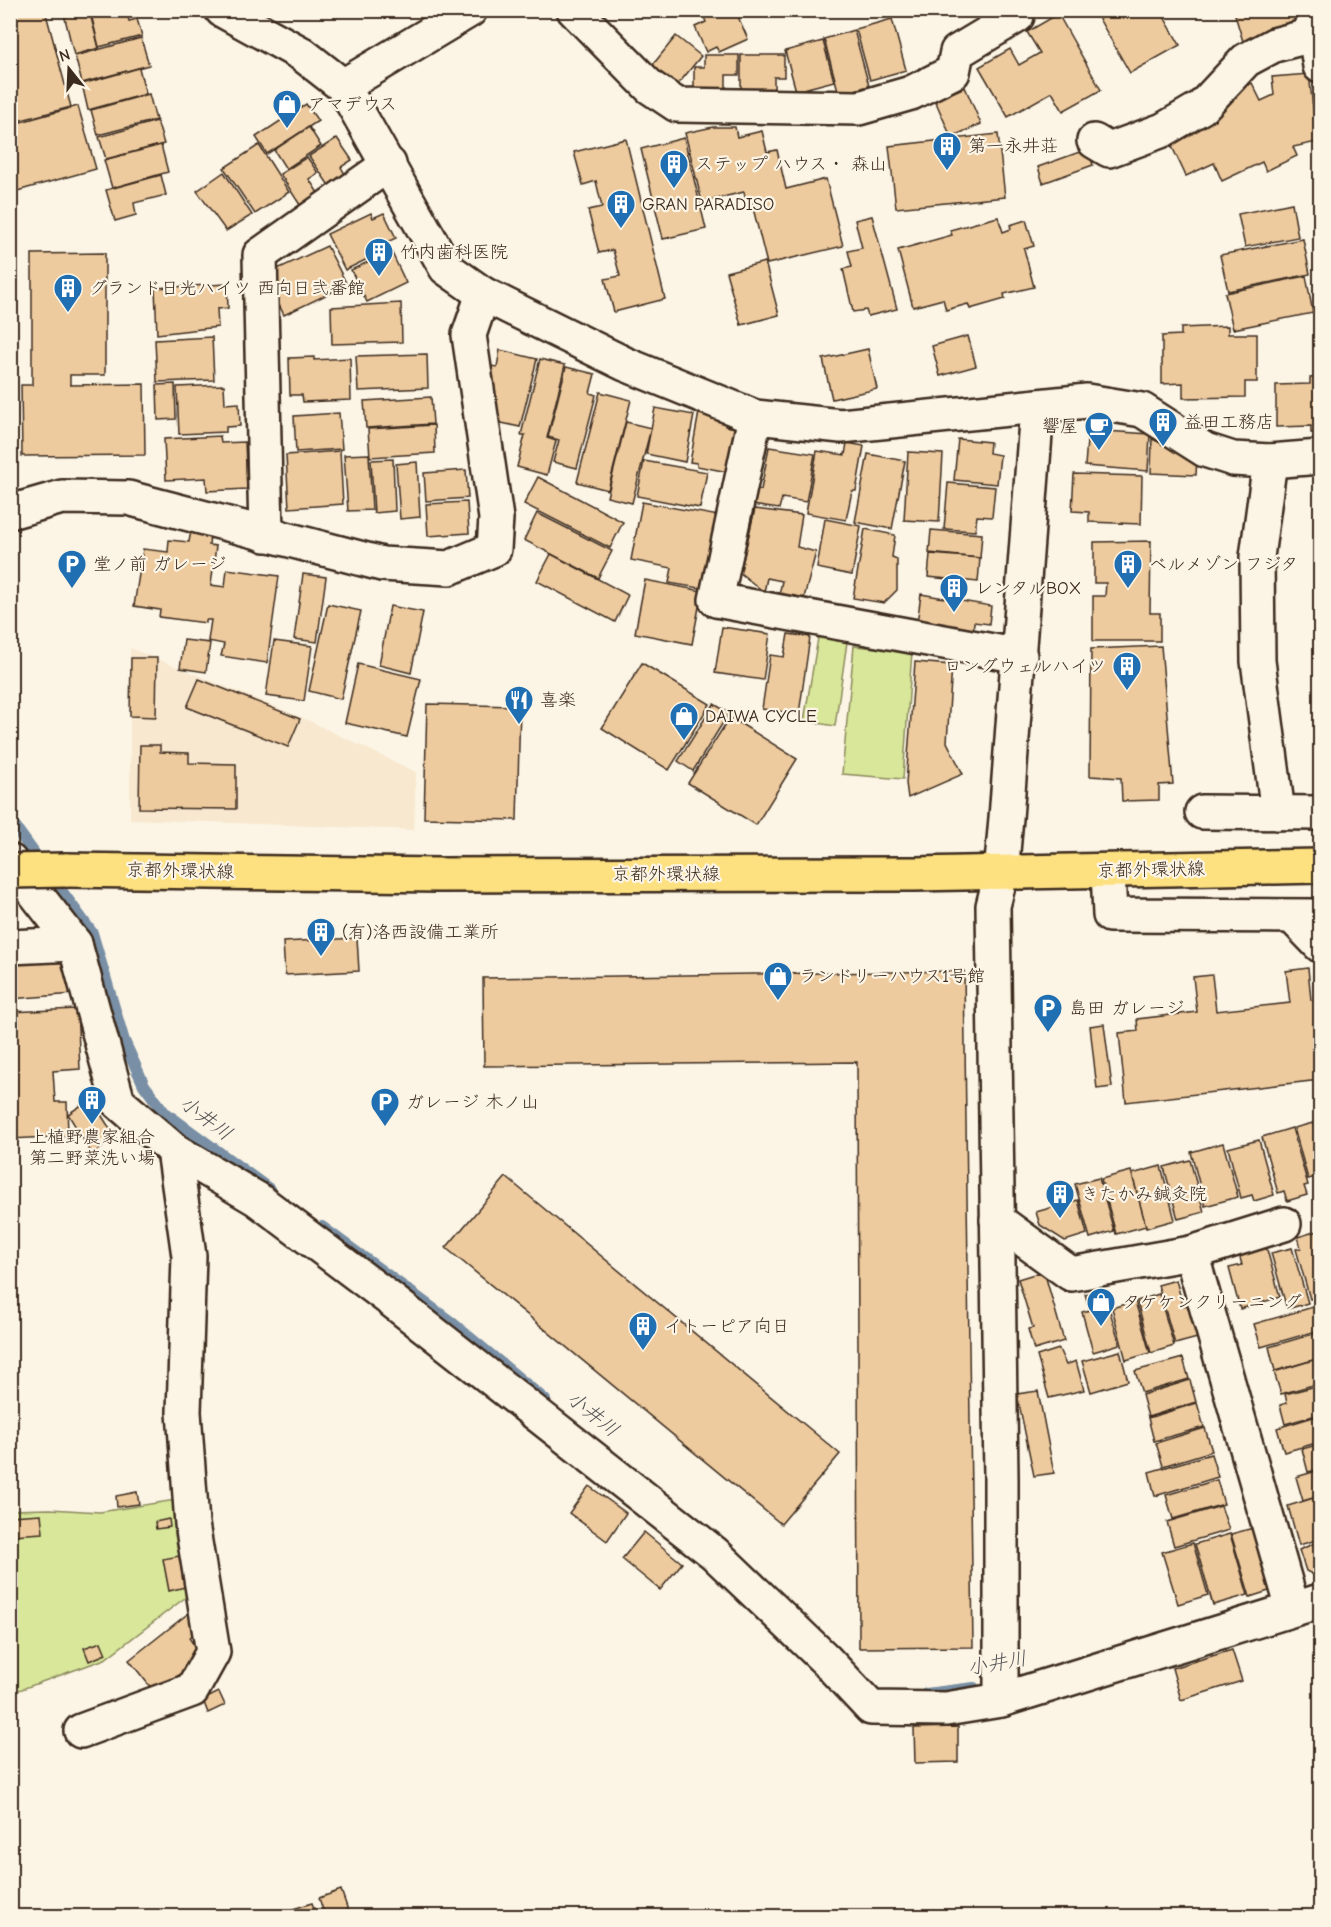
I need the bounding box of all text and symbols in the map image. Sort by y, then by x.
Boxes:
north arrow [39,39,99,99]
text: N [57,46,72,66]
shop icon: アマデウス [271,88,303,130]
place label: アマデウス [308,94,397,115]
building icon: 第一永井荘 [931,130,963,172]
place label: 第一永井荘 [968,136,1058,157]
building icon: ステップ ハウス・ 森山 [658,148,690,190]
place label: ステップ ハウス・ 森山 [695,154,887,175]
building icon: GRAN PARADISO [605,188,637,230]
place label: GRAN PARADISO [642,194,774,215]
building icon: 竹内歯科医院 [363,236,395,278]
place label: 竹内歯科医院 [400,242,508,263]
building icon: グランド日光ハイツ 西向日弐番館 [52,272,84,314]
place label: グランド日光ハイツ 西向日弐番館 [89,278,365,299]
building icon: 益田工務店 [1147,406,1179,448]
cafe icon: 響屋 [1083,410,1115,452]
place label: 益田工務店 [1184,412,1274,433]
place label: 響屋 [1042,416,1078,437]
parking icon: 堂ノ前 ガレージ [56,548,88,590]
building icon: ベルメゾン フジタ [1112,548,1144,590]
place label: 堂ノ前 ガレージ [93,554,226,575]
place label: ベルメゾン フジタ [1149,554,1298,575]
building icon: レンタルBOX [938,572,970,614]
place label: レンタルBOX [975,578,1081,599]
building icon: ロングウェルハイツ [1111,650,1143,692]
place label: ロングウェルハイツ [944,656,1106,677]
restaurant icon: 喜楽 [503,684,535,726]
place label: 喜楽 [540,690,576,711]
shop icon: DAIWA CYCLE [668,700,700,742]
place label: DAIWA CYCLE [705,706,817,727]
street label: 京都外環状線 [1097,859,1205,881]
street label: 京都外環状線 [126,860,234,882]
street label: 京都外環状線 [612,864,720,885]
building icon: (有)洛西設備工業所 [305,916,337,958]
place label: (有)洛西設備工業所 [342,922,498,943]
shop icon: ランドリーハウス1号館 [762,960,794,1002]
place label: ランドリーハウス1号館 [799,966,985,987]
parking icon: 島田 ガレージ [1032,992,1064,1034]
place label: 島田 ガレージ [1069,998,1184,1019]
building icon: 上植野農家組合 第二野菜洗い場 [76,1084,108,1126]
parking icon: ガレージ 木ノ山 [369,1086,401,1128]
water label: 小井川 [175,1091,237,1145]
place label: ガレージ 木ノ山 [406,1092,539,1113]
place label: 上植野農家組合 第二野菜洗い場 [29,1127,155,1169]
building icon: きたかみ鍼灸院 [1044,1178,1076,1220]
place label: きたかみ鍼灸院 [1081,1184,1207,1205]
shop icon: タケケンクリーニング [1085,1286,1117,1328]
place label: タケケンクリーニング [1122,1292,1302,1313]
building icon: イトーピア向日 [627,1310,659,1352]
place label: イトーピア向日 [664,1316,790,1337]
water label: 小井川 [562,1386,624,1442]
water label: 小井川 [965,1646,1029,1680]

